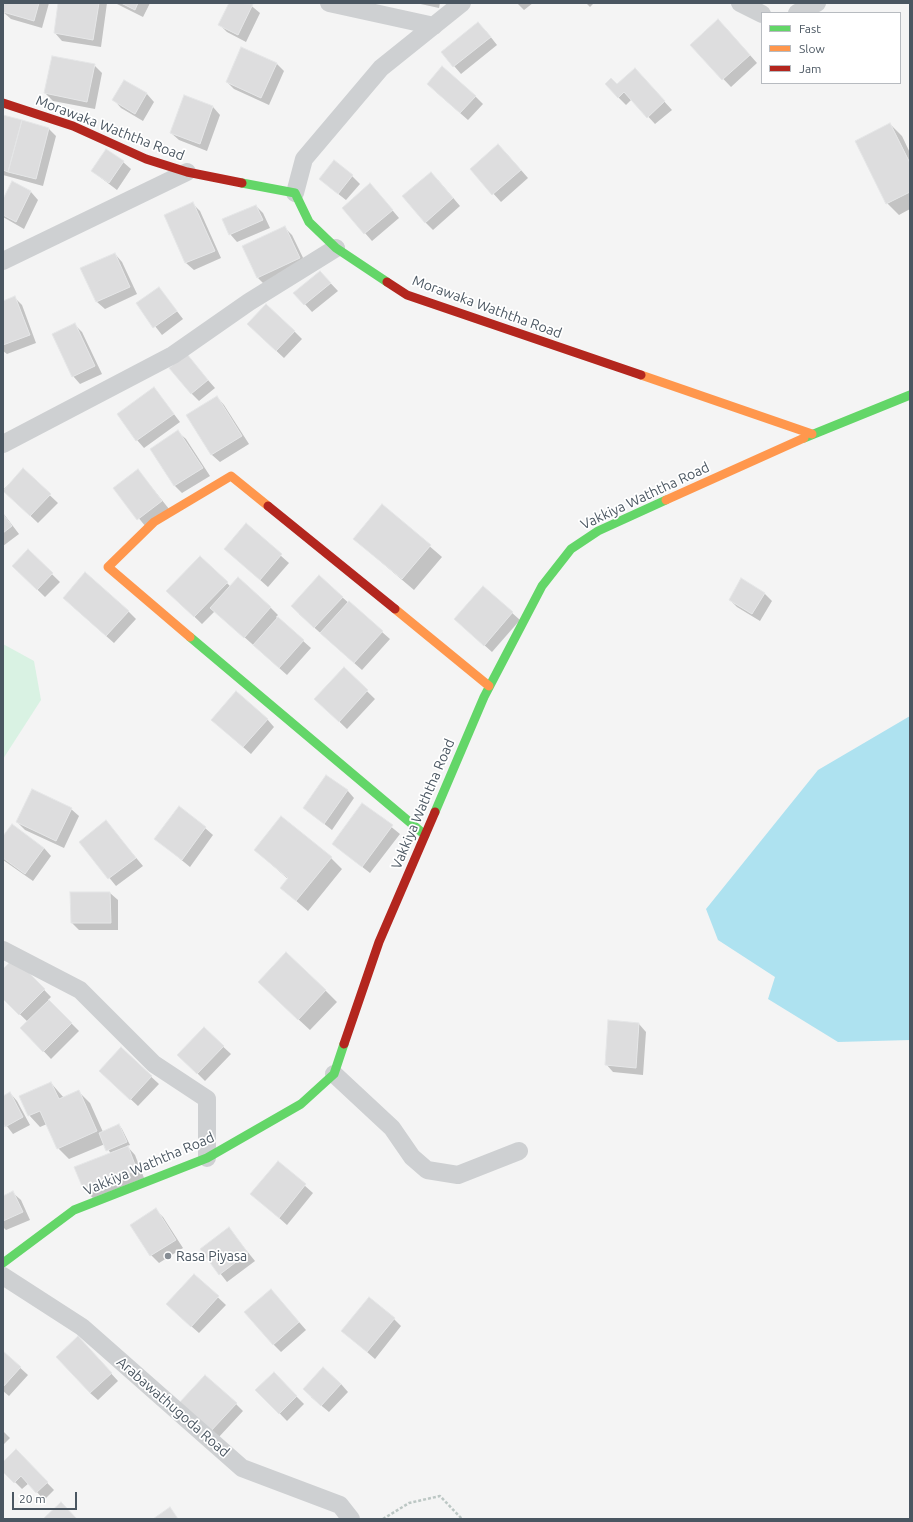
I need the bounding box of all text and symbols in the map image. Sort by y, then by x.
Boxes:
legend [761,12,901,84]
text: Fast [799,22,821,35]
text: Slow [799,42,825,55]
text: Jam [799,62,821,75]
street label: Morawaka Waththa Road [33,92,187,164]
street label: Morawaka Waththa Road [410,272,564,342]
street label: Vakkiya Waththa Road [578,459,712,533]
street label: Vakkiya Waththa Road [388,736,458,872]
street label: Vakkiya Waththa Road [81,1129,217,1199]
place label: Rasa Piyasa [176,1248,247,1264]
marker: Rasa Piyasa [163,1251,173,1261]
street label: Arabawathugoda Road [113,1354,233,1460]
scale bar [14,1484,79,1510]
text: 20 m [19,1492,46,1505]

